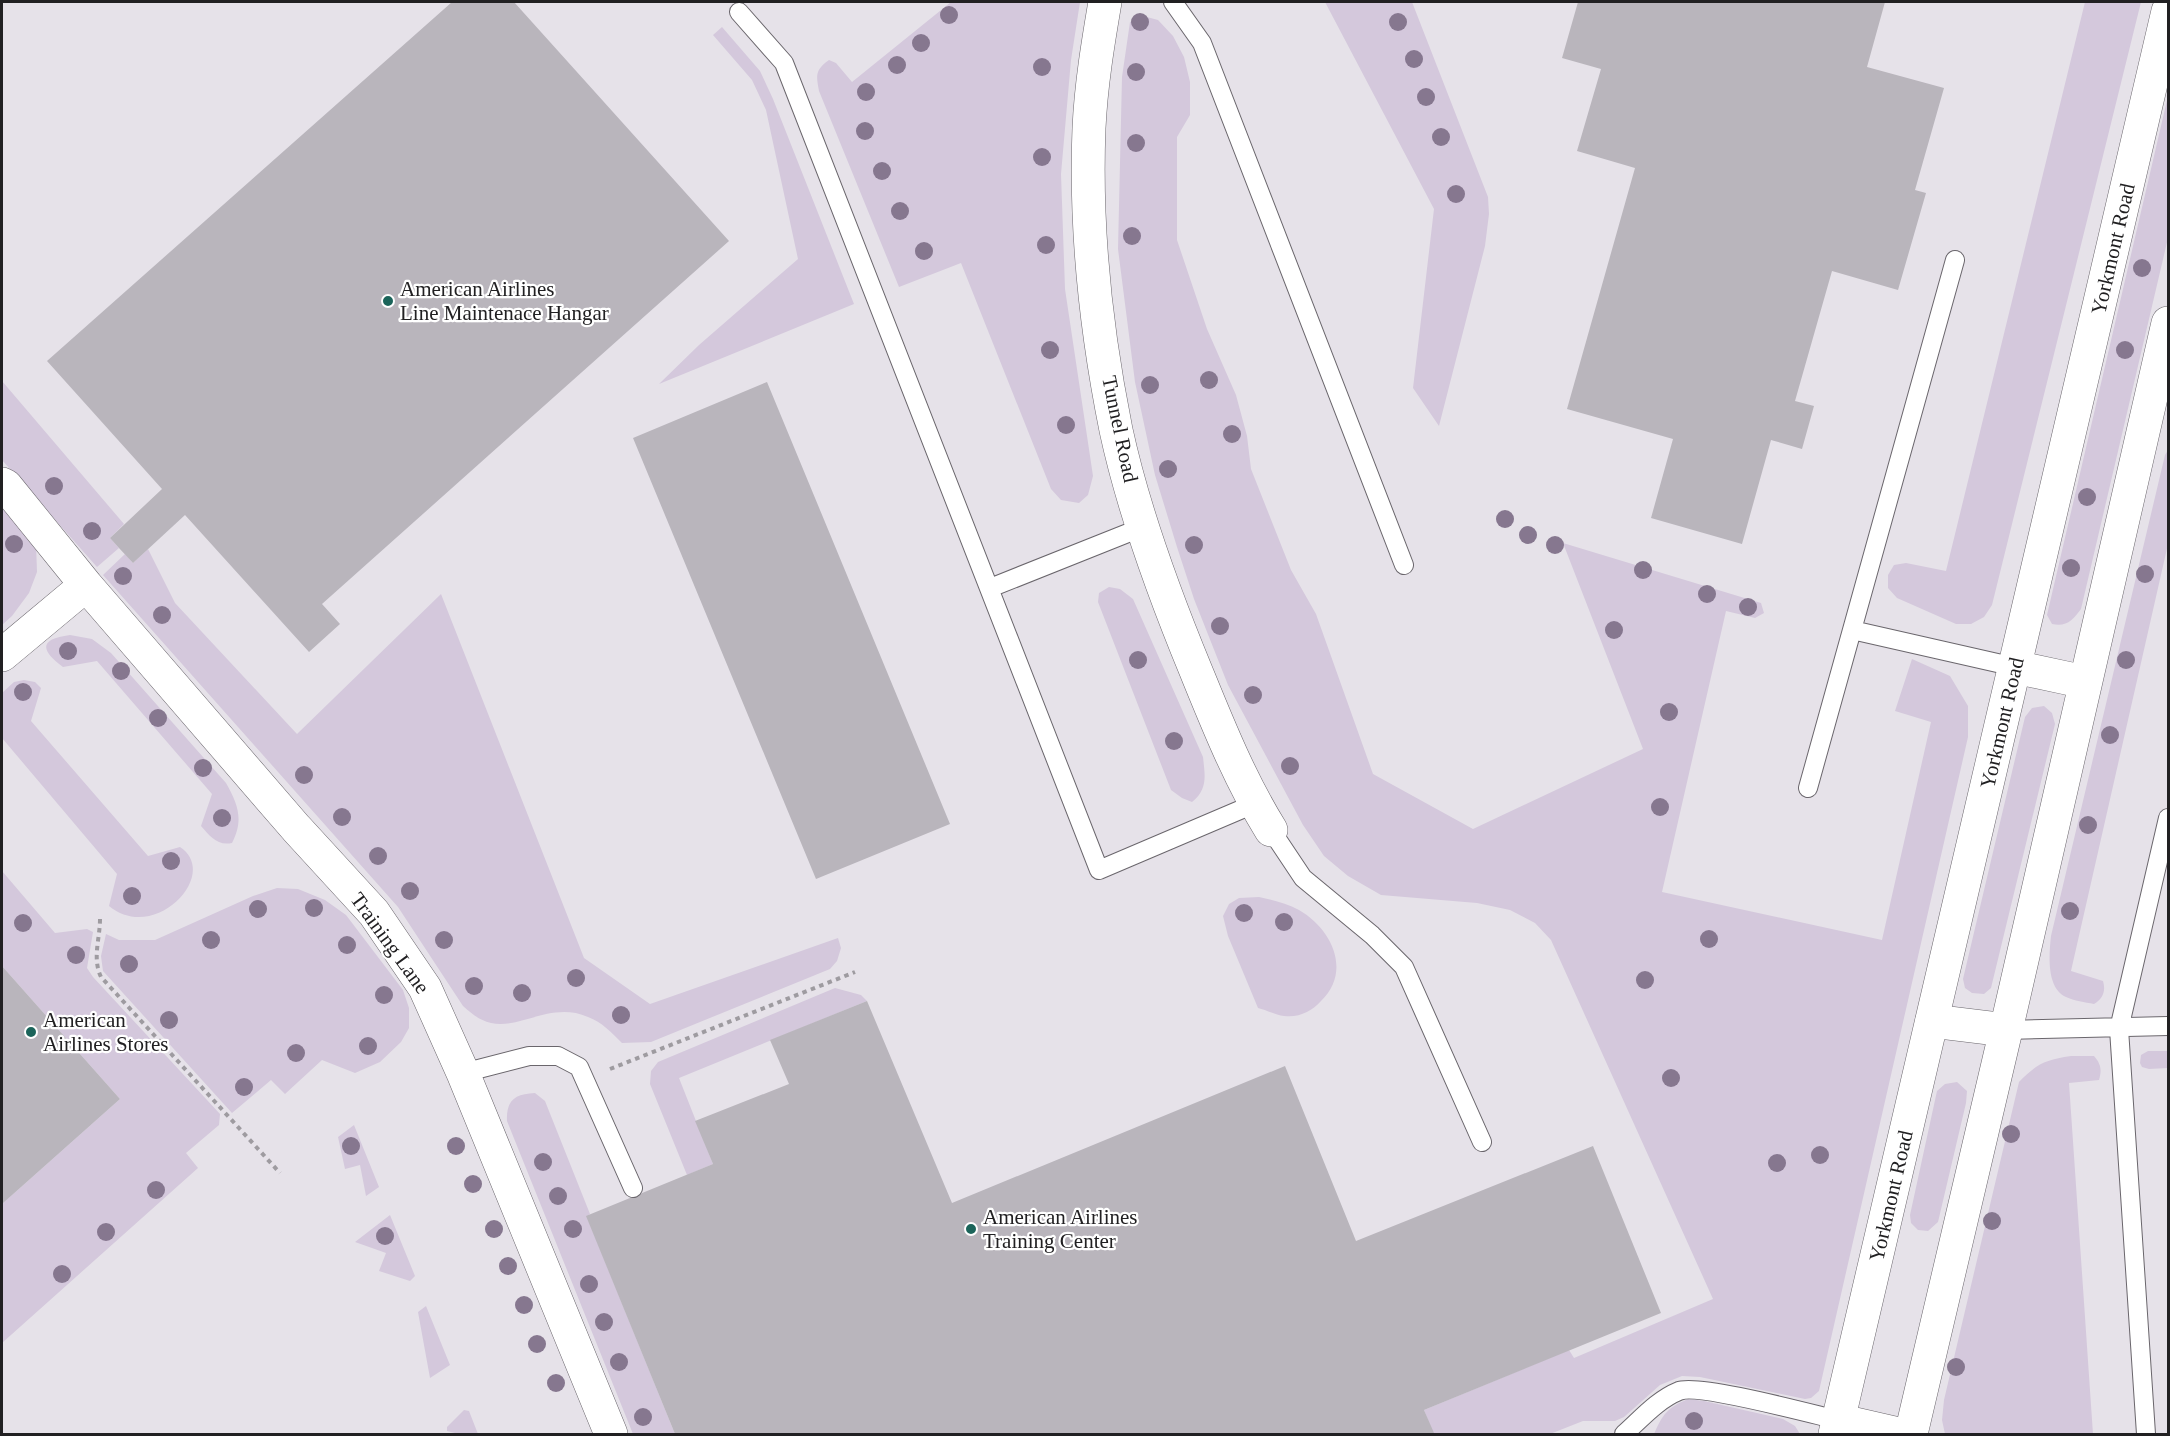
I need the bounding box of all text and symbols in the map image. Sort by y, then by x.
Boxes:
street label: Yorkmont Road [2086,181,2140,317]
place label: American Airlines Line Maintenace Hangar [400,277,609,325]
marker: American Airlines Line Maintenace Hangar [381,294,395,308]
street label: Tunnel Road [1097,374,1143,485]
street label: Yorkmont Road [1975,655,2029,791]
street label: Training Lane [345,888,435,998]
place label: American Airlines Stores [43,1008,168,1056]
marker: American Airlines Stores [24,1025,38,1039]
street label: Yorkmont Road [1864,1128,1918,1264]
place label: American Airlines Training Center [983,1205,1138,1253]
marker: American Airlines Training Center [964,1222,978,1236]

